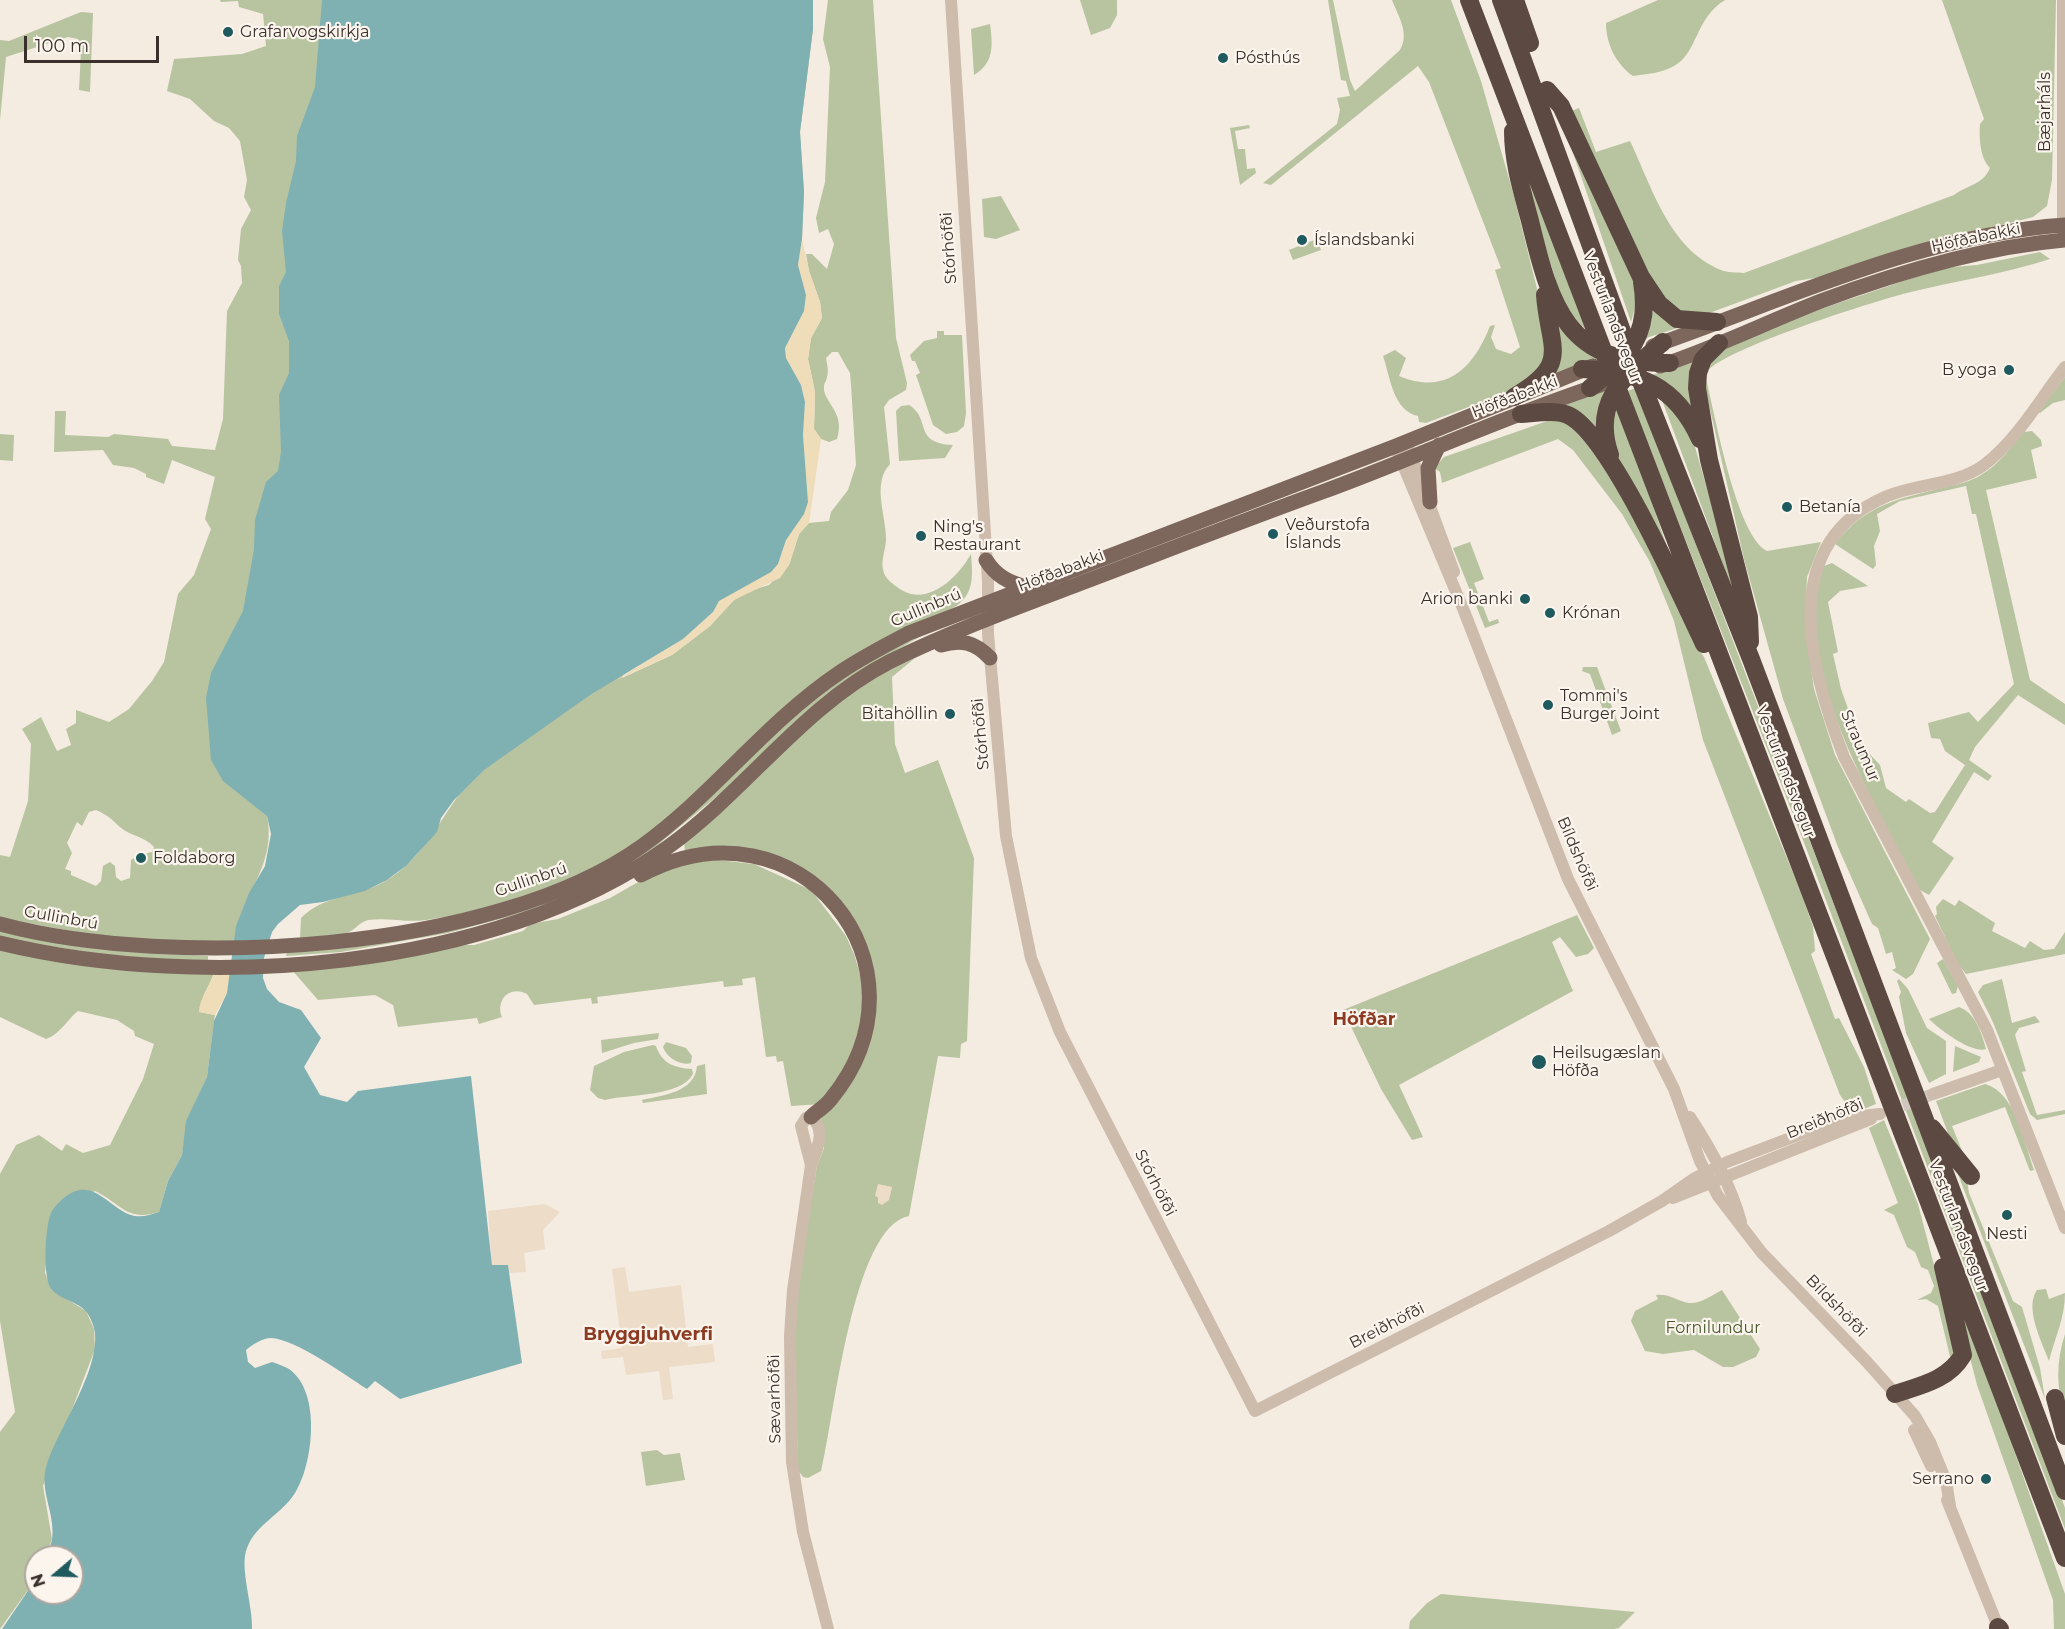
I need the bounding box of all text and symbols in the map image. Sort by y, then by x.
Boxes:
place label: Grafarvogskirkja [240,22,369,42]
scale bar [27,24,162,62]
marker: Grafarvogskirkja [221,25,235,39]
text: 100 m [35,35,89,57]
place label: Pósthús [1235,48,1300,68]
marker: Pósthús [1216,51,1230,65]
street label: Bæjarháls [2035,72,2055,152]
street label: Stórhöfði [937,211,961,285]
street label: Höfðabakki [1930,219,2022,257]
place label: Íslandsbanki [1314,230,1415,250]
marker: Íslandsbanki [1295,233,1309,247]
street label: Vesturlandsvegur [1578,249,1646,387]
place label: B yoga [1942,360,1997,380]
marker: B yoga [2002,363,2016,377]
street label: Höfðabakki [1469,372,1561,422]
place label: Betanía [1799,497,1861,517]
marker: Betanía [1780,500,1794,514]
place label: Veðurstofa Íslands [1285,515,1370,553]
place label: Ning's Restaurant [933,517,1021,555]
marker: Veðurstofa Íslands [1266,527,1280,541]
marker: Ning's Restaurant [914,529,928,543]
street label: Höfðabakki [1015,546,1107,596]
street label: Gullinbrú [888,585,964,631]
place label: Arion banki [1421,589,1513,609]
marker: Arion banki [1518,592,1532,606]
place label: Krónan [1562,603,1621,623]
marker: Krónan [1543,606,1557,620]
place label: Tommi's Burger Joint [1560,686,1660,724]
street label: Stórhöfði [968,697,994,771]
marker: Tommi's Burger Joint [1541,698,1555,712]
street label: Vesturlandsvegur [1751,703,1819,841]
place label: Bitahöllin [862,704,938,724]
marker: Bitahöllin [943,707,957,721]
street label: Straumur [1836,707,1884,785]
street label: Bíldshöfði [1553,814,1601,894]
place label: Foldaborg [153,848,236,868]
marker: Foldaborg [134,851,148,865]
street label: Gullinbrú [492,859,570,901]
street label: Gullinbrú [22,902,100,934]
district label: Höfðar [1332,1009,1396,1031]
place label: Heilsugæslan Höfða [1552,1043,1661,1081]
marker: Heilsugæslan Höfða [1530,1053,1548,1071]
street label: Breiðhöfði [1784,1095,1866,1143]
street label: Stórhöfði [1130,1146,1180,1220]
street label: Vesturlandsvegur [1924,1157,1992,1295]
marker: Nesti [2000,1208,2014,1222]
place label: Nesti [1986,1224,2028,1244]
street label: Bíldshöfði [1802,1271,1870,1341]
street label: Breiðhöfði [1346,1299,1428,1353]
park label: Fornilundur [1665,1318,1761,1338]
district label: Bryggjuhverfi [583,1324,713,1346]
street label: Sævarhöfði [765,1354,785,1444]
place label: Serrano [1912,1469,1974,1489]
marker: Serrano [1979,1472,1993,1486]
north arrow [24,1545,84,1605]
text: N [27,1571,49,1590]

